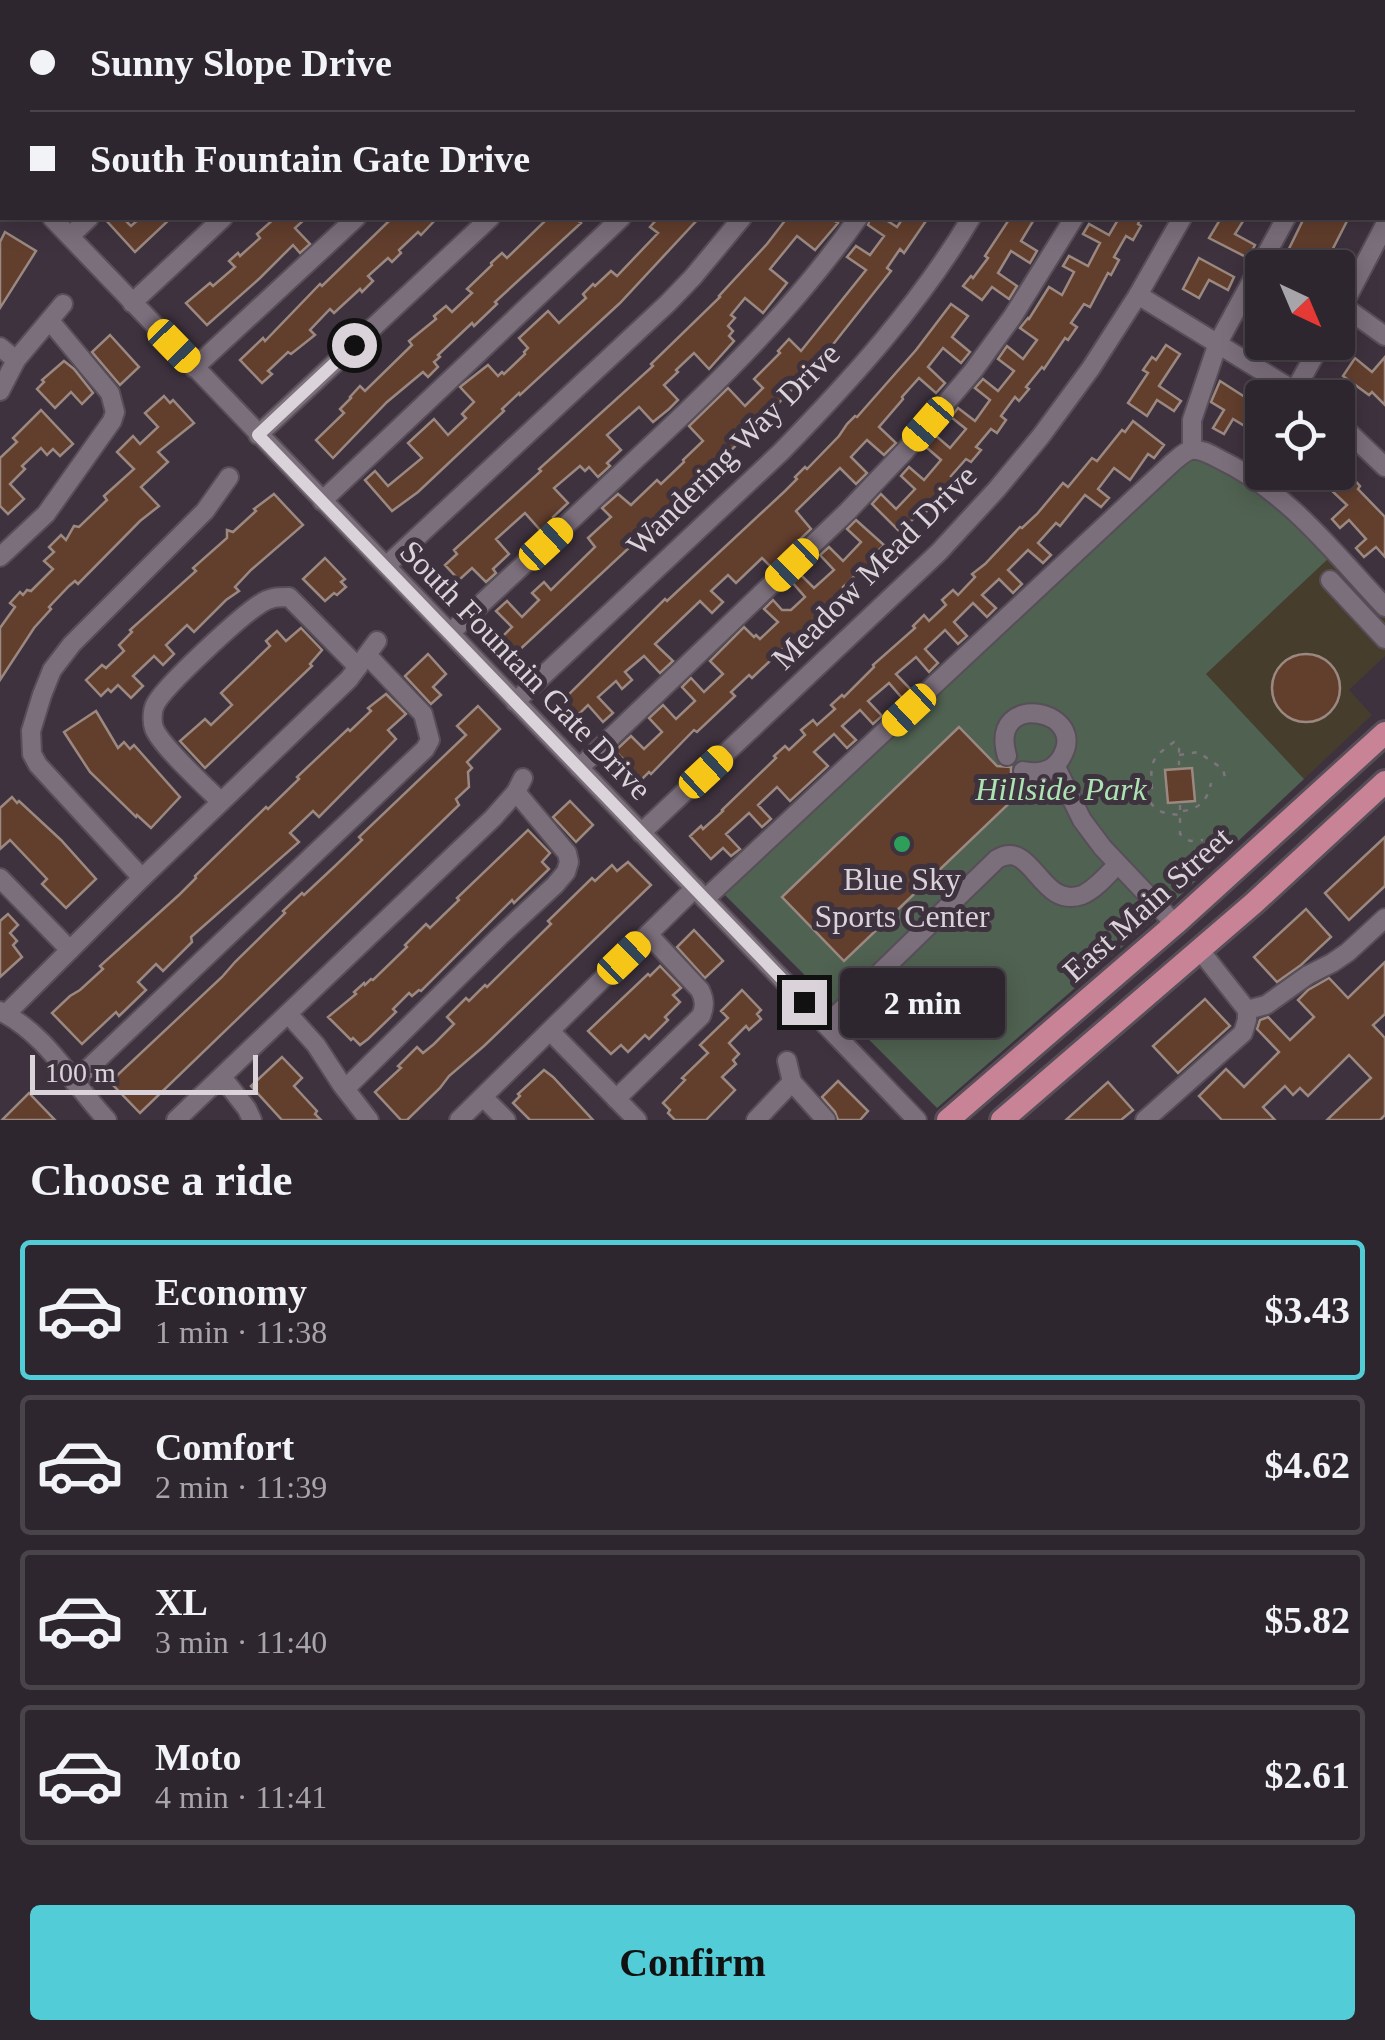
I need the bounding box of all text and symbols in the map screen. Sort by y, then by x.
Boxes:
text: Sunny Slope Drive [90,42,392,84]
text: South Fountain Gate Drive [90,138,530,180]
north arrow [1245,250,1355,360]
map controls [1245,250,1355,490]
car [142,314,206,378]
route start [332,323,377,368]
street label: Wandering Way Drive [619,335,847,563]
button: locate [1245,380,1355,490]
car [897,392,959,456]
street label: Meadow Mead Drive [765,458,983,676]
car [514,513,578,575]
street label: South Fountain Gate Drive [393,533,659,807]
car [760,533,824,597]
car [877,679,941,741]
car [674,741,738,803]
park label: Hillside Park [974,771,1148,807]
street label: East Main Street [1056,819,1238,989]
marker: Blue Sky Sports Center [891,833,913,855]
place label: Blue Sky Sports Center [814,861,990,934]
car [592,926,656,990]
callout: 2 min [839,967,1004,1037]
route end [782,980,827,1025]
text: 2 min [884,985,961,1021]
scale bar [30,1050,258,1094]
text: 100 m [45,1057,116,1088]
text: Choose a ride [30,1155,293,1205]
icon: car [35,1265,125,1355]
text: Economy [155,1271,307,1313]
text: $3.43 [1265,1289,1350,1331]
text: 1 min · 11:38 [155,1314,327,1350]
icon: car [35,1420,125,1510]
text: Comfort [155,1426,294,1468]
text: $4.62 [1265,1444,1350,1486]
text: 2 min · 11:39 [155,1469,327,1505]
icon: car [35,1575,125,1665]
text: XL [155,1581,208,1623]
text: $5.82 [1265,1599,1350,1641]
text: 3 min · 11:40 [155,1624,327,1660]
icon: car [35,1730,125,1820]
text: Moto [155,1736,242,1778]
text: $2.61 [1265,1754,1350,1796]
text: 4 min · 11:41 [155,1779,327,1815]
button: Confirm [30,1905,1355,2020]

